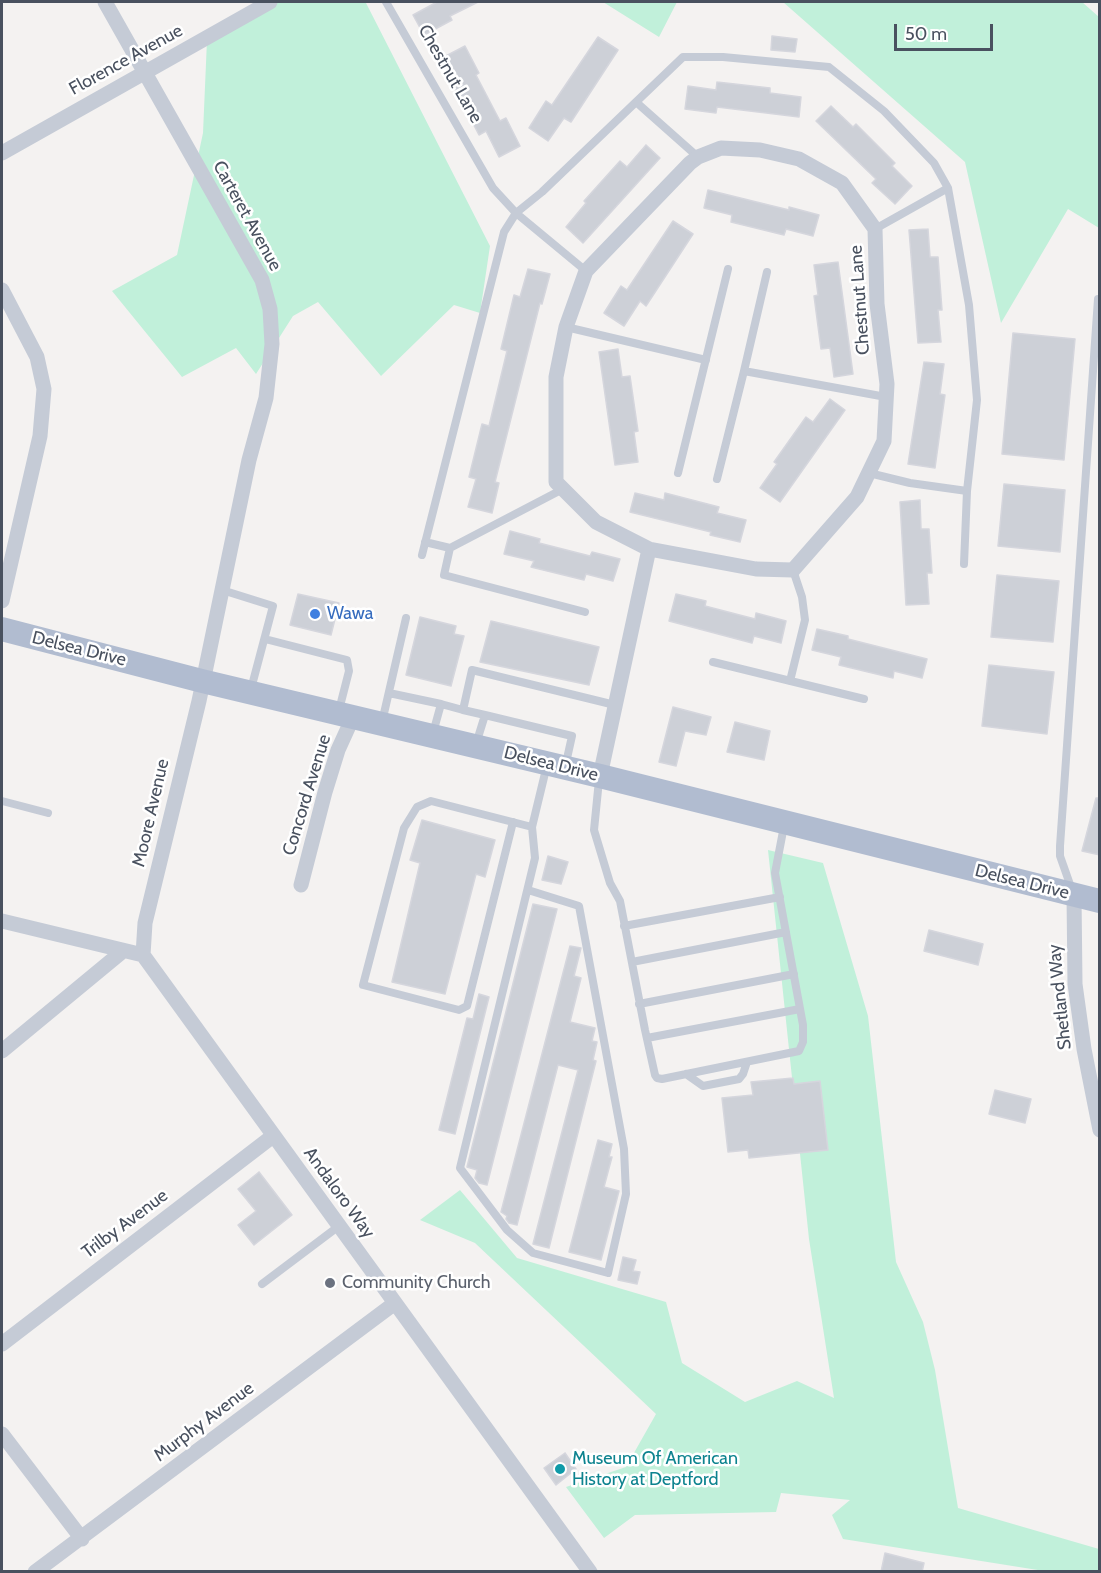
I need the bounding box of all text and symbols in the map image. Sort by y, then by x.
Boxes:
scale bar [897,12,996,50]
street label: Florence Avenue [65,20,187,100]
street label: Chestnut Lane [413,21,487,127]
text: 50 m [905,23,947,45]
street label: Carteret Avenue [208,157,286,275]
street label: Chestnut Lane [845,244,875,356]
place label: Wawa [327,603,373,625]
marker: Wawa [308,607,322,621]
street label: Delsea Drive [30,627,128,671]
street label: Concord Avenue [278,732,336,858]
street label: Delsea Drive [502,742,600,786]
street label: Moore Avenue [128,757,174,869]
street label: Delsea Drive [973,860,1071,904]
street label: Shetland Way [1044,943,1076,1051]
street label: Andaloro Way [299,1143,379,1243]
street label: Trilby Avenue [78,1185,172,1263]
place label: Community Church [342,1272,490,1294]
marker: Community Church [323,1276,337,1290]
street label: Murphy Avenue [150,1377,258,1467]
place label: Museum Of American History at Deptford [572,1448,738,1490]
marker: Museum Of American History at Deptford [553,1462,567,1476]

